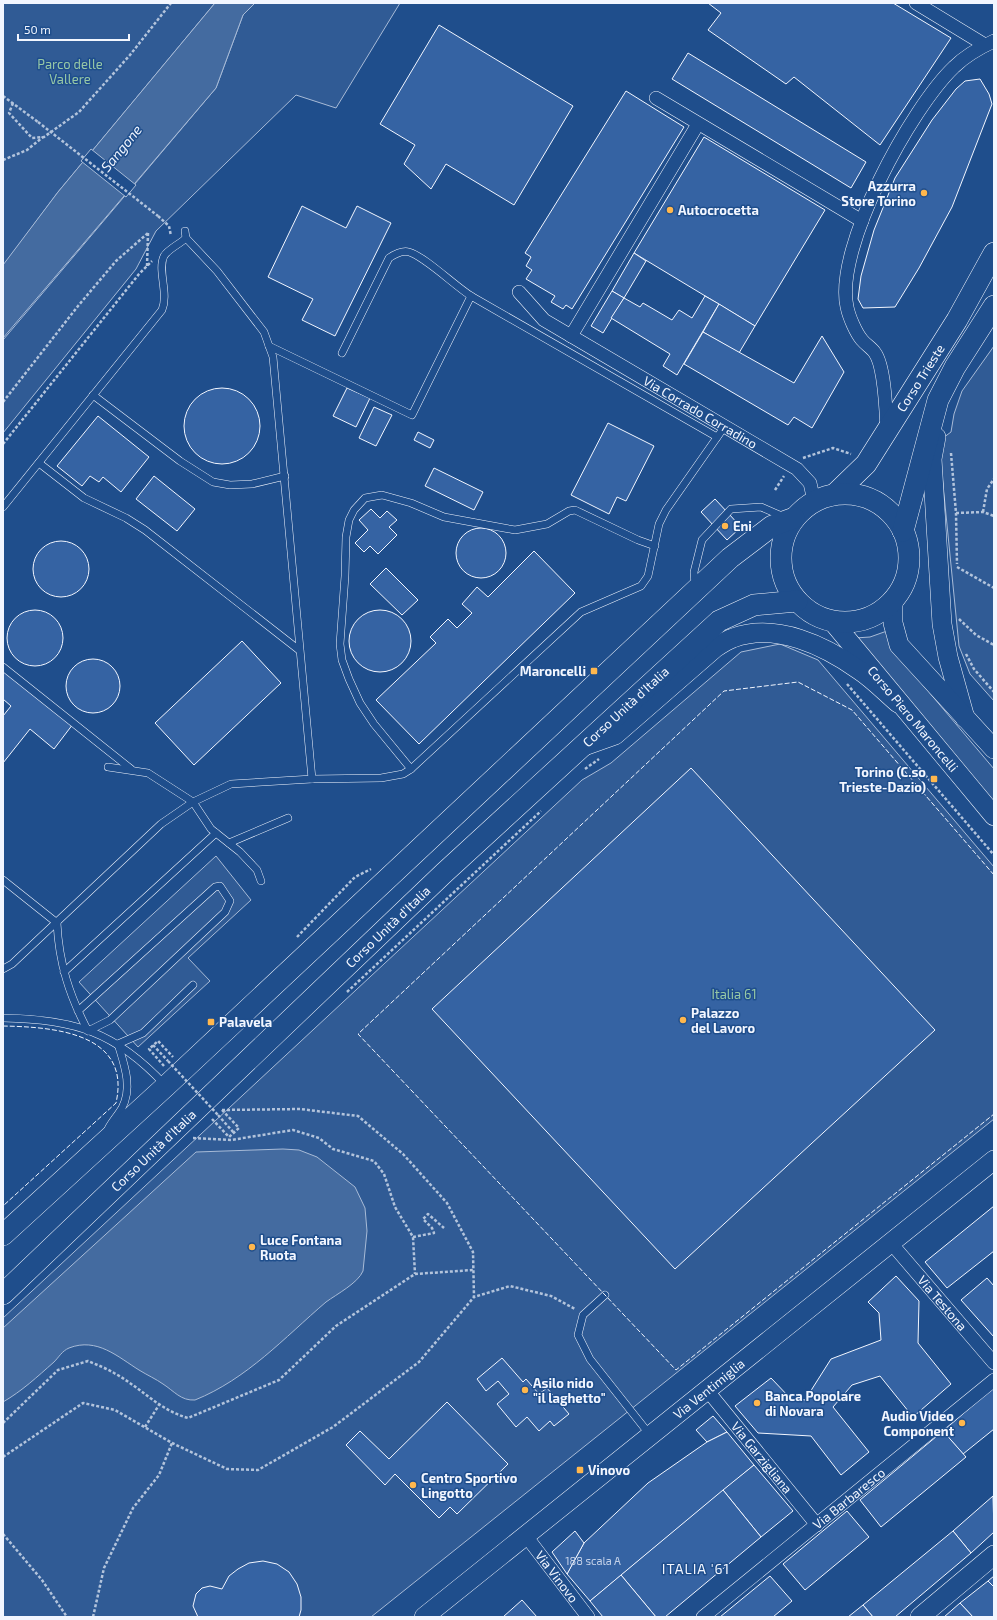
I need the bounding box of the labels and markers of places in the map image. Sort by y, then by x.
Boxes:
place label: Azzurra Store Torino [841,178,916,209]
marker: Azzurra Store Torino [919,188,929,198]
place label: Autocrocetta [678,202,759,218]
marker: Autocrocetta [665,205,675,215]
place label: Eni [733,518,752,534]
marker: Eni [720,521,730,531]
place label: Maroncelli [520,663,586,679]
marker: Maroncelli [589,666,599,676]
place label: Torino (C.so Trieste-Dazio) [839,764,926,795]
marker: Torino (C.so Trieste-Dazio) [929,774,939,784]
place label: Palazzo del Lavoro [691,1005,756,1036]
place label: Palavela [219,1014,272,1030]
marker: Palazzo del Lavoro [678,1015,688,1025]
marker: Palavela [206,1017,216,1027]
place label: Luce Fontana Ruota [260,1232,342,1263]
marker: Luce Fontana Ruota [247,1242,257,1252]
place label: Asilo nido "il laghetto" [533,1375,606,1406]
marker: Asilo nido "il laghetto" [520,1385,530,1395]
place label: Banca Popolare di Novara [765,1388,861,1419]
marker: Banca Popolare di Novara [752,1398,762,1408]
place label: Audio Video Component [882,1408,955,1439]
marker: Audio Video Component [957,1418,967,1428]
place label: Vinovo [588,1462,631,1478]
marker: Vinovo [575,1465,585,1475]
place label: Centro Sportivo Lingotto [421,1470,518,1501]
marker: Centro Sportivo Lingotto [408,1480,418,1490]

